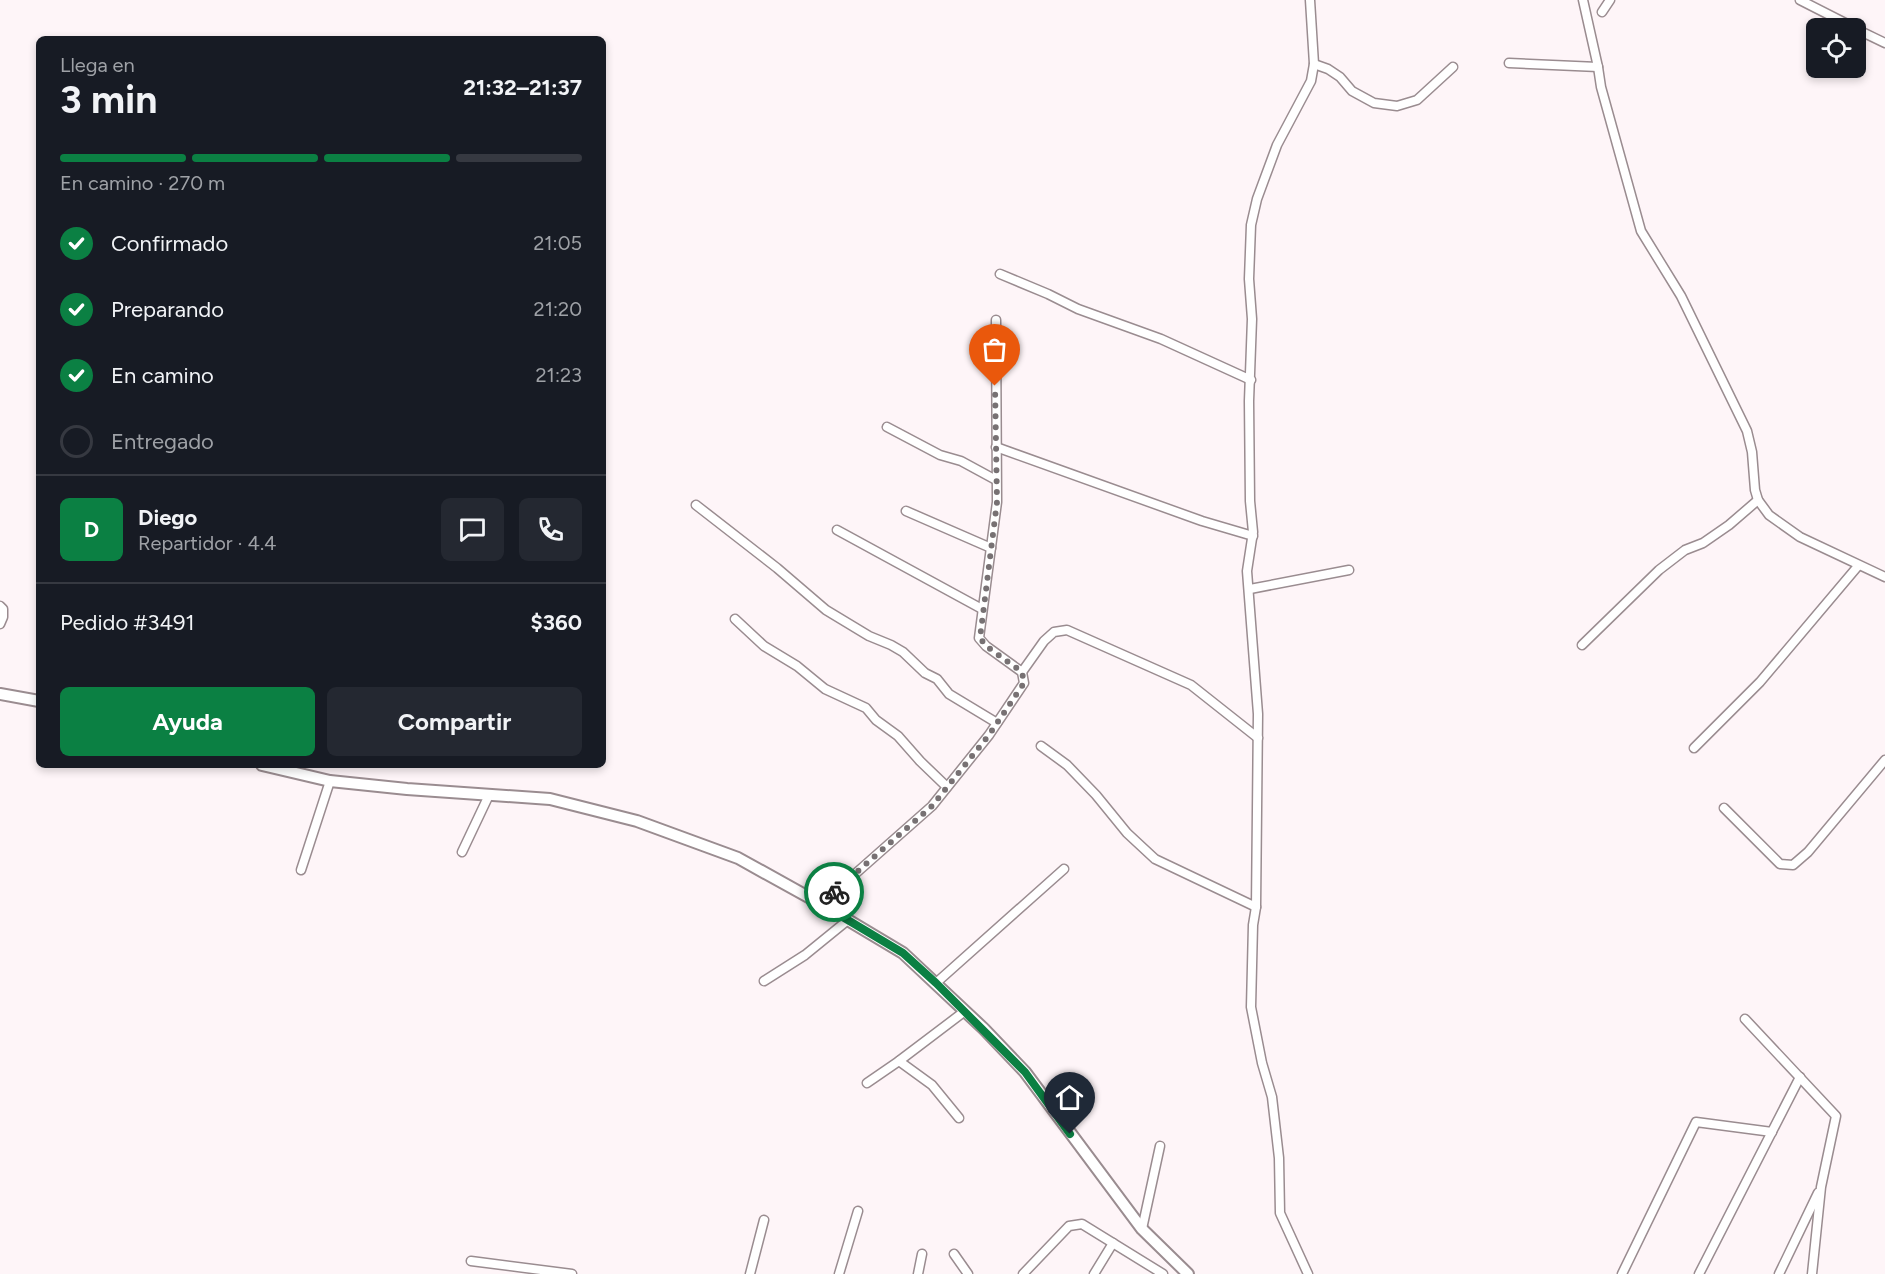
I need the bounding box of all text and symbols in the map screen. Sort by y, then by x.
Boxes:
map controls [1806,18,1866,78]
button: locate [1806,18,1866,78]
text: Llega en [60,53,135,77]
text: 21:32–21:37 [463,74,582,101]
text: 3 min [60,76,157,123]
text: En camino · 270 m [60,171,225,195]
icon: check [60,227,93,260]
text: Confirmado [111,230,228,257]
text: 21:05 [533,231,582,255]
icon: check [60,293,93,326]
text: Preparando [111,296,224,323]
text: 21:20 [534,297,582,321]
pin [969,324,1020,386]
icon: bag [978,333,1011,366]
icon: check [60,359,93,392]
text: En camino [111,362,214,389]
text: 21:23 [535,363,582,387]
text: Entregado [111,428,214,455]
button: chat [441,498,504,561]
button: phone [519,498,582,561]
text: Diego [138,504,197,531]
text: D [84,516,99,543]
text: Repartidor · 4.4 [138,531,276,555]
text: Pedido #3491 [60,609,195,636]
text: $360 [531,609,582,636]
button: Ayuda [60,687,315,756]
button: Compartir [327,687,582,756]
courier [804,862,864,922]
icon: bike [818,876,851,909]
pin [1044,1072,1095,1134]
icon: home [1053,1081,1086,1114]

